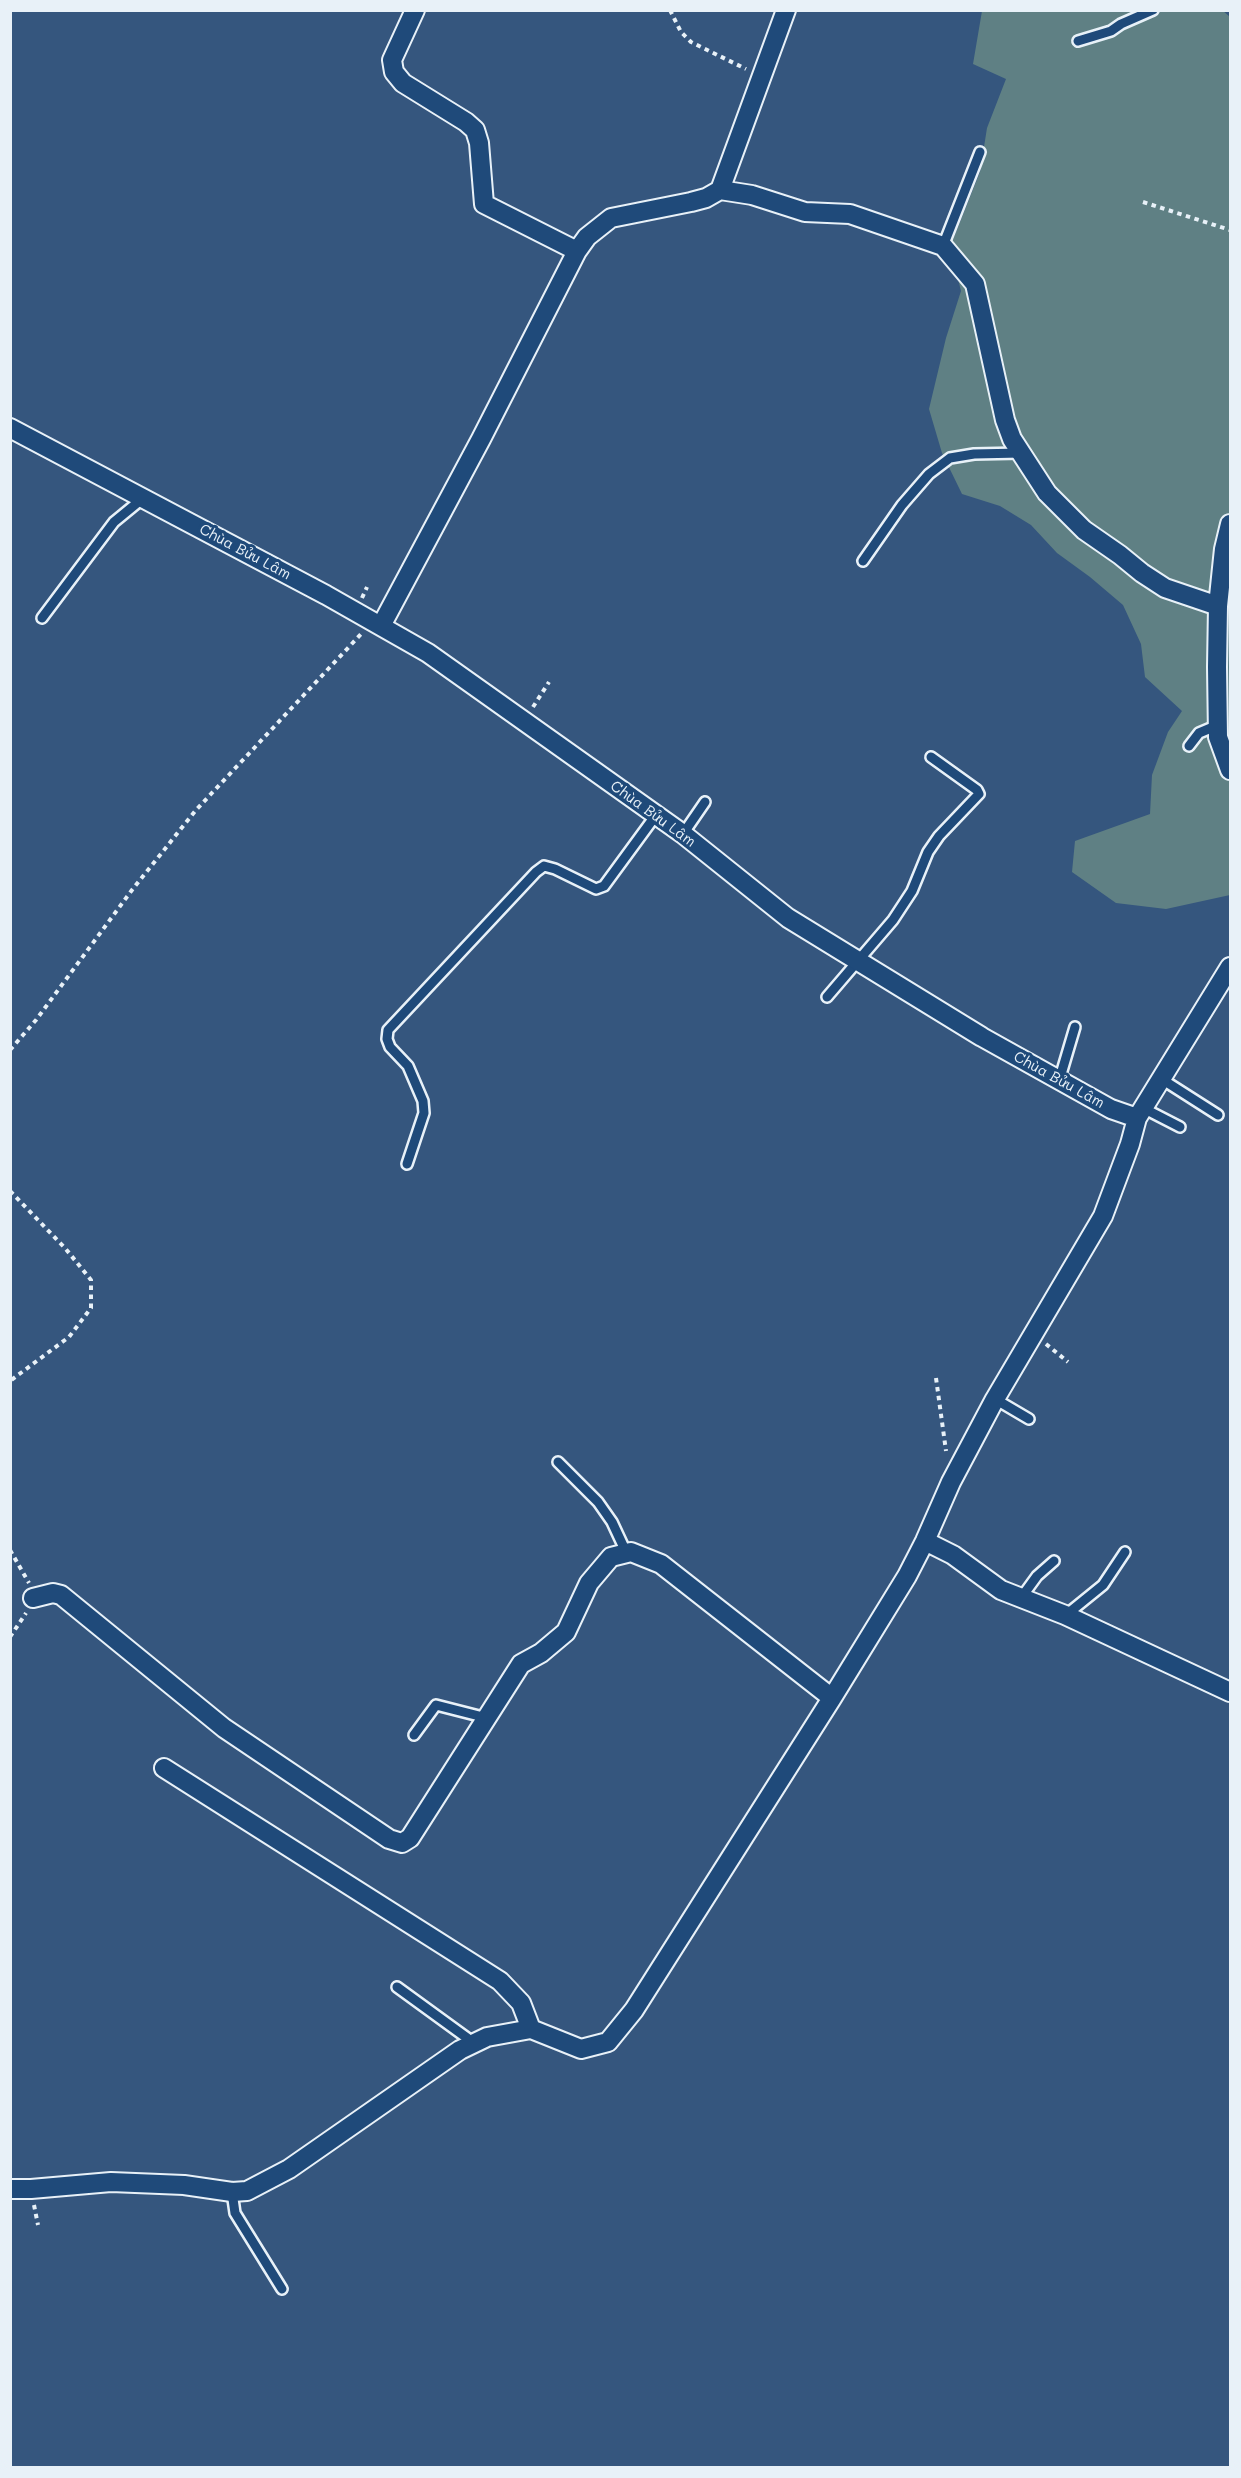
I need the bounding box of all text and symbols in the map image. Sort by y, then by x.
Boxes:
street label: Chùa Bửu Lâm [196,520,294,584]
street label: Chùa Bửu Lâm [607,777,699,851]
street label: Chùa Bửu Lâm [1010,1048,1108,1112]

